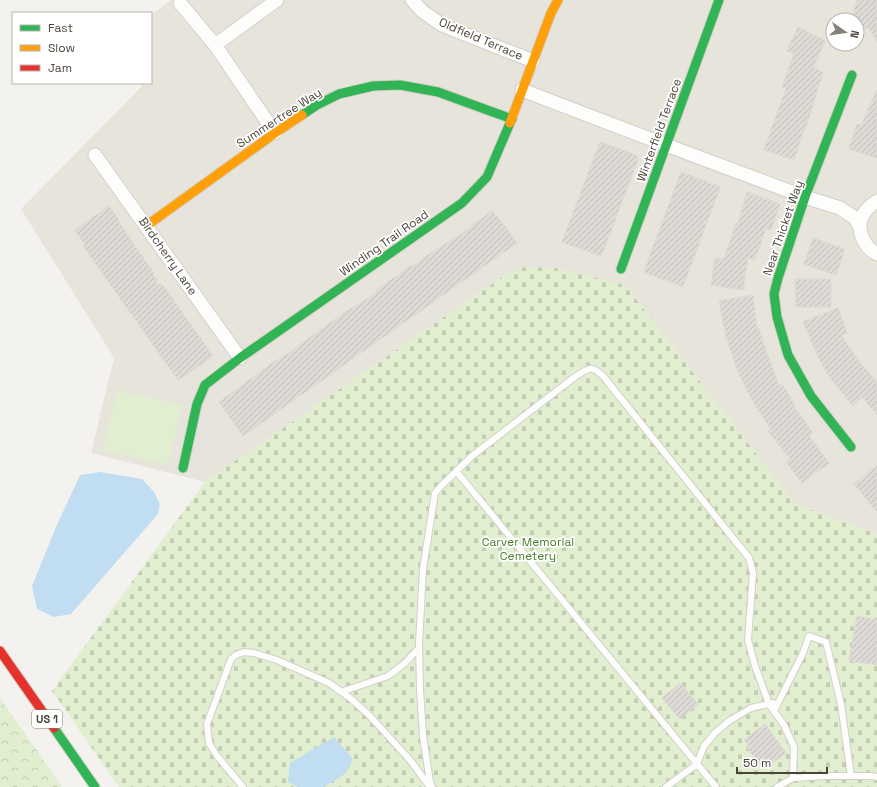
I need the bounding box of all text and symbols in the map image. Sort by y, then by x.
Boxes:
legend [12,12,152,84]
north arrow [825,12,865,52]
street label: Oldfield Terrace [436,14,526,64]
text: Fast [48,20,73,36]
text: N [847,29,862,39]
text: Slow [48,40,75,56]
text: Jam [48,60,72,76]
street label: Winterfield Terrace [633,76,685,184]
street label: Summertree Way [233,84,325,152]
street label: Near Thicket Way [759,178,807,278]
street label: Winding Trail Road [336,206,432,280]
street label: Birdcherry Lane [135,214,201,298]
park label: Carver Memorial Cemetery [482,534,574,564]
road number: US 1 [32,710,62,728]
scale bar [737,749,827,775]
text: 50 m [743,755,771,771]

